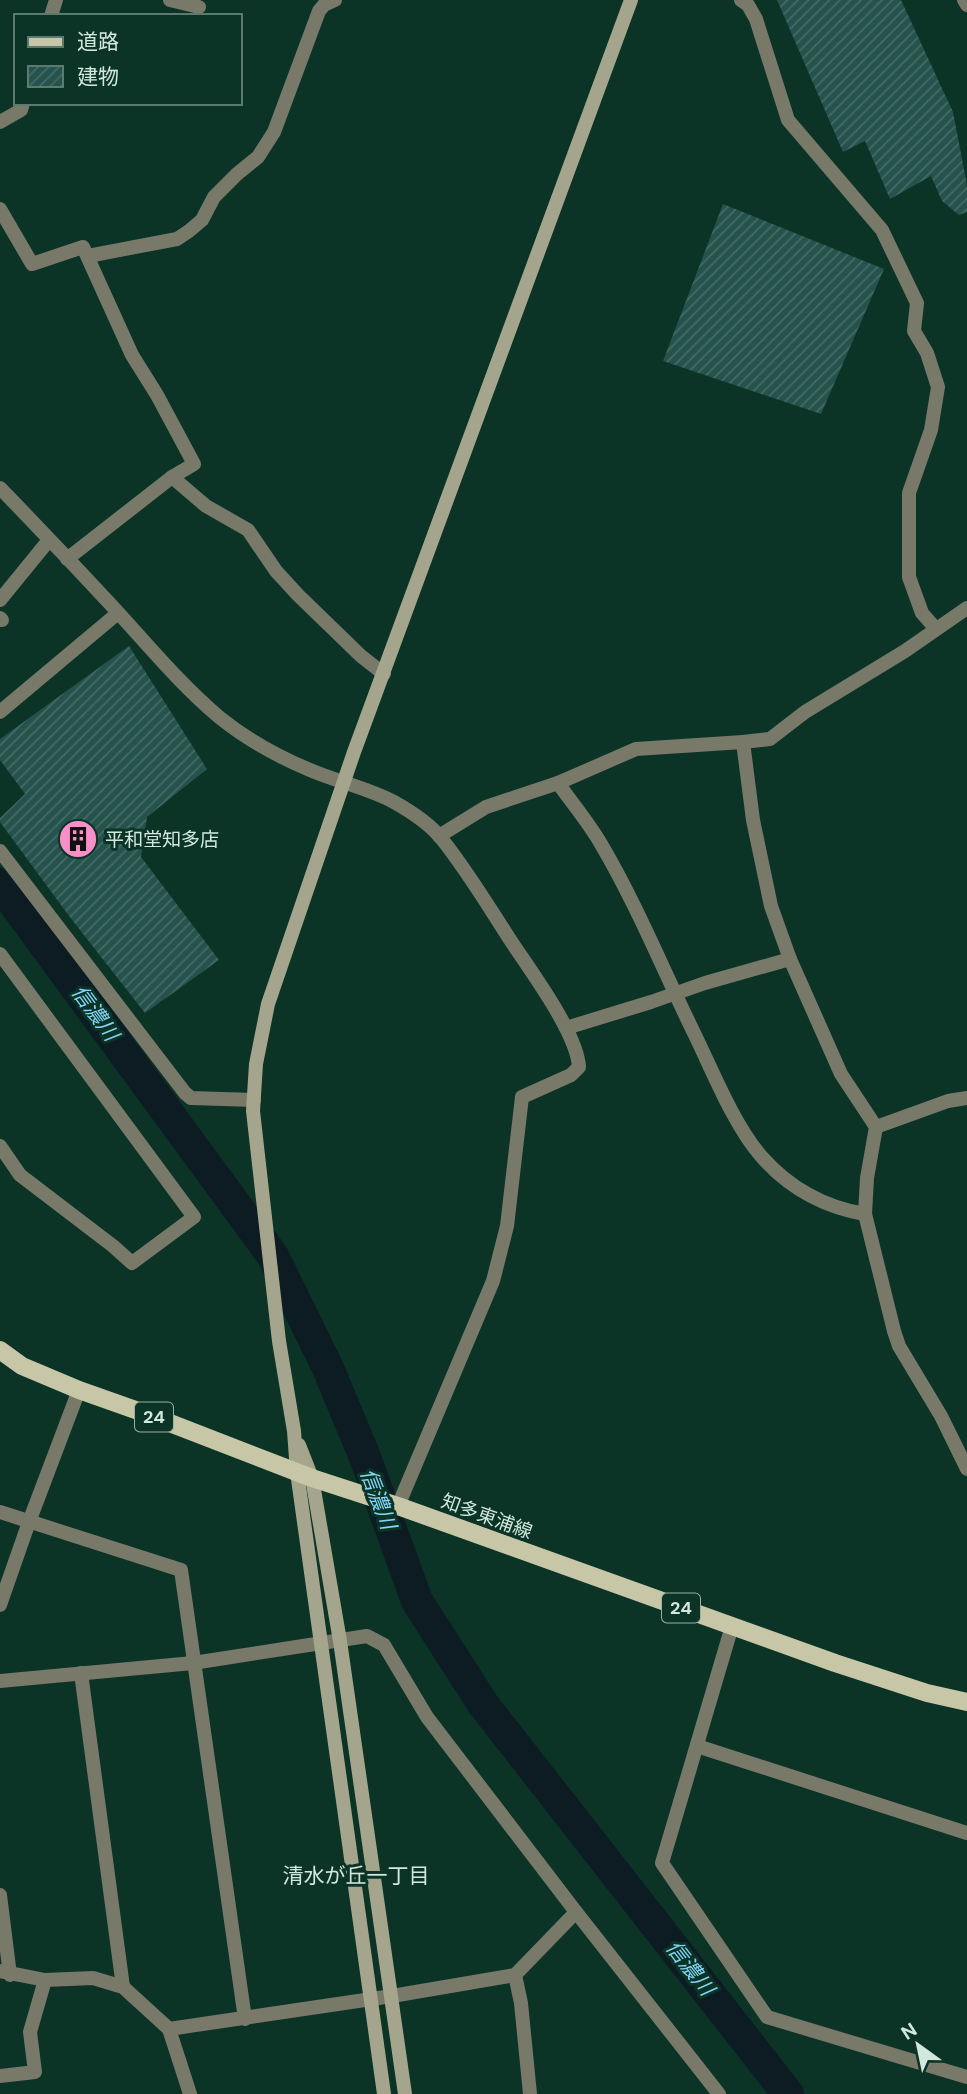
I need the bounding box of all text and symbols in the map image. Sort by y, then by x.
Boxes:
legend [14,14,242,105]
text: 道路 [77,28,119,56]
text: 建物 [77,63,119,91]
building icon: 平和堂知多店 [57,818,99,860]
place label: 平和堂知多店 [105,827,219,852]
water label: 信濃川 [65,979,126,1048]
road number: 24 [135,1402,173,1432]
water label: 信濃川 [354,1465,403,1535]
street label: 知多東浦線 [438,1488,536,1544]
road number: 24 [662,1594,700,1623]
district label: 清水が丘一丁目 [283,1862,430,1890]
water label: 信濃川 [660,1935,722,2003]
north arrow [883,2010,953,2080]
text: N [896,2017,922,2045]

